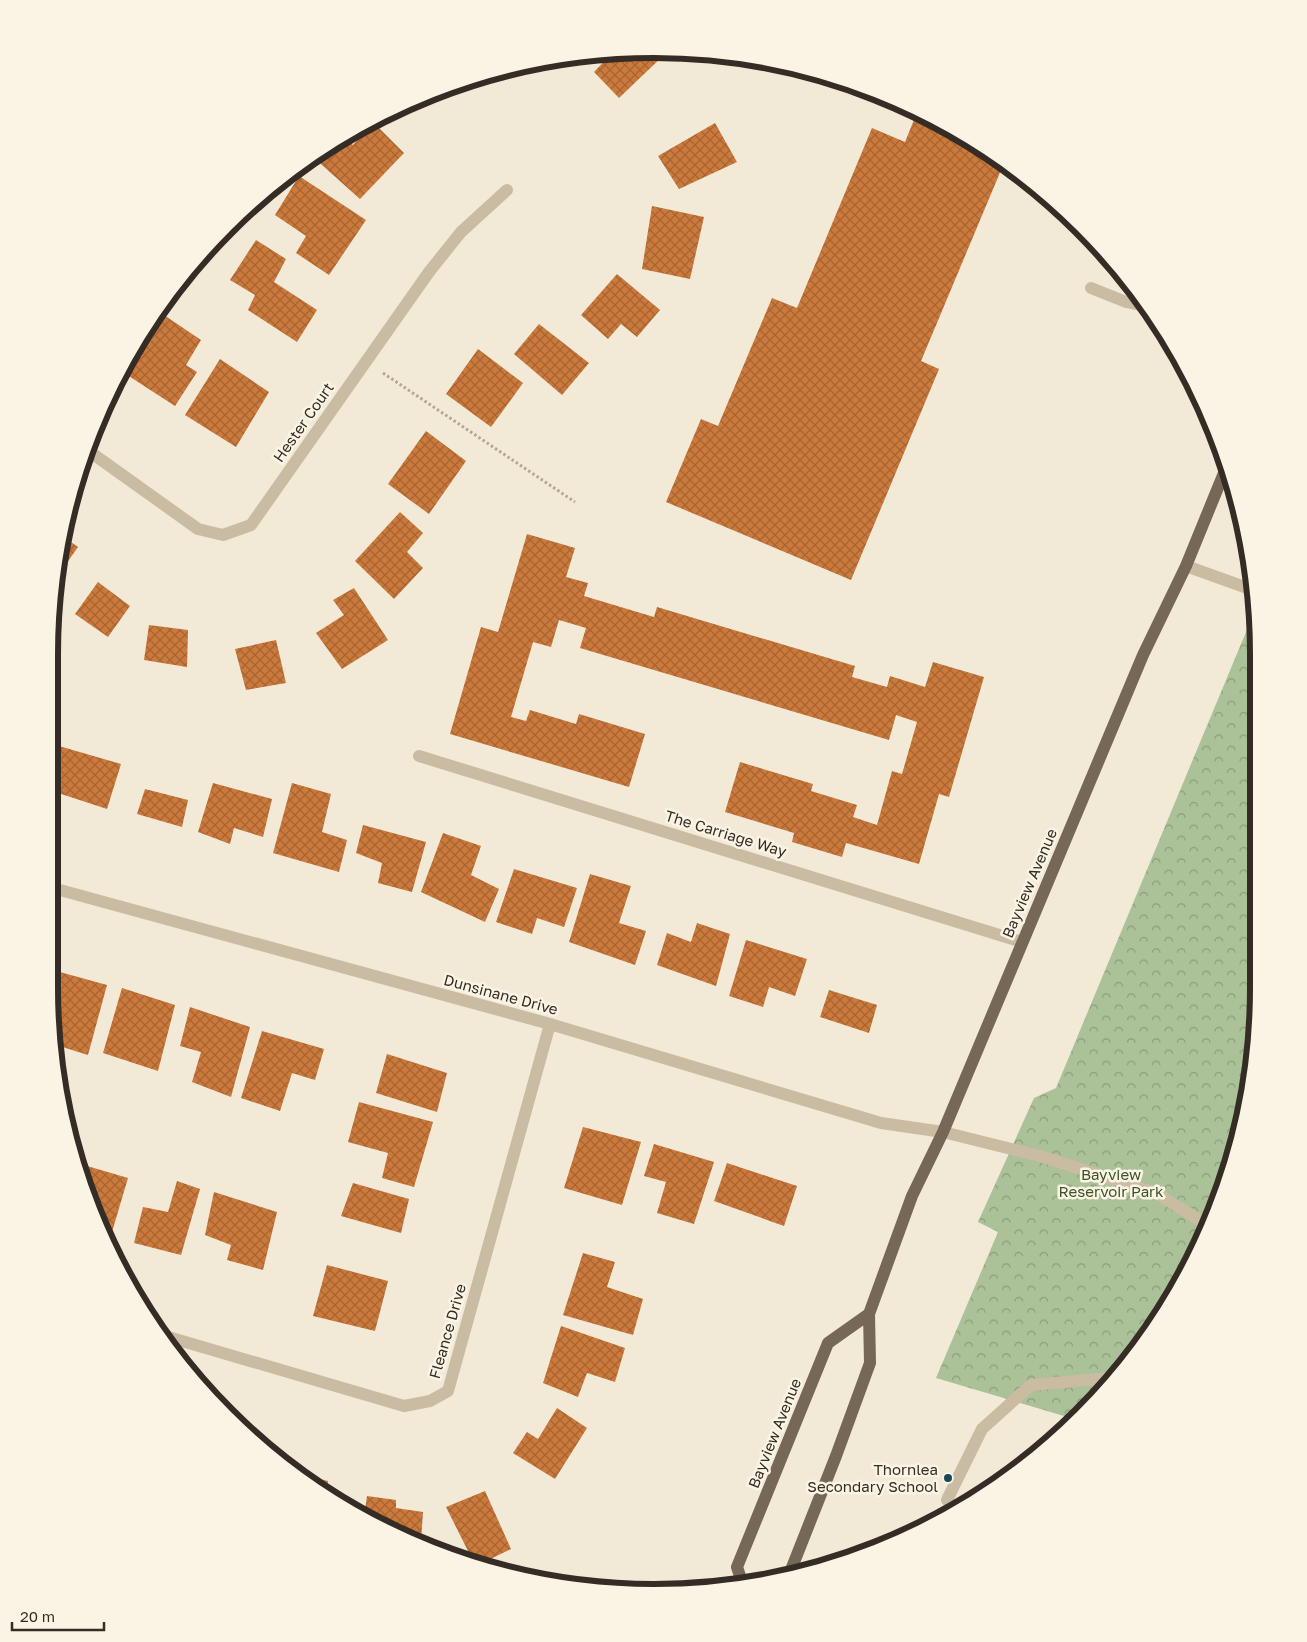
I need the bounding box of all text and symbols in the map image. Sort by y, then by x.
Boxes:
street label: Hester Court [269,379,337,465]
street label: The Carriage Way [663,806,789,860]
street label: Bayview Avenue [998,825,1060,940]
street label: Dunsinane Drive [442,970,560,1018]
park label: Bayview Reservoir Park [1059,1165,1164,1200]
street label: Fleance Drive [425,1281,469,1380]
street label: Bayview Avenue [744,1375,804,1491]
place label: Thornlea Secondary School [807,1460,938,1495]
marker: Thornlea Secondary School [942,1472,954,1484]
scale bar [12,1600,105,1632]
text: 20 m [20,1607,55,1625]

